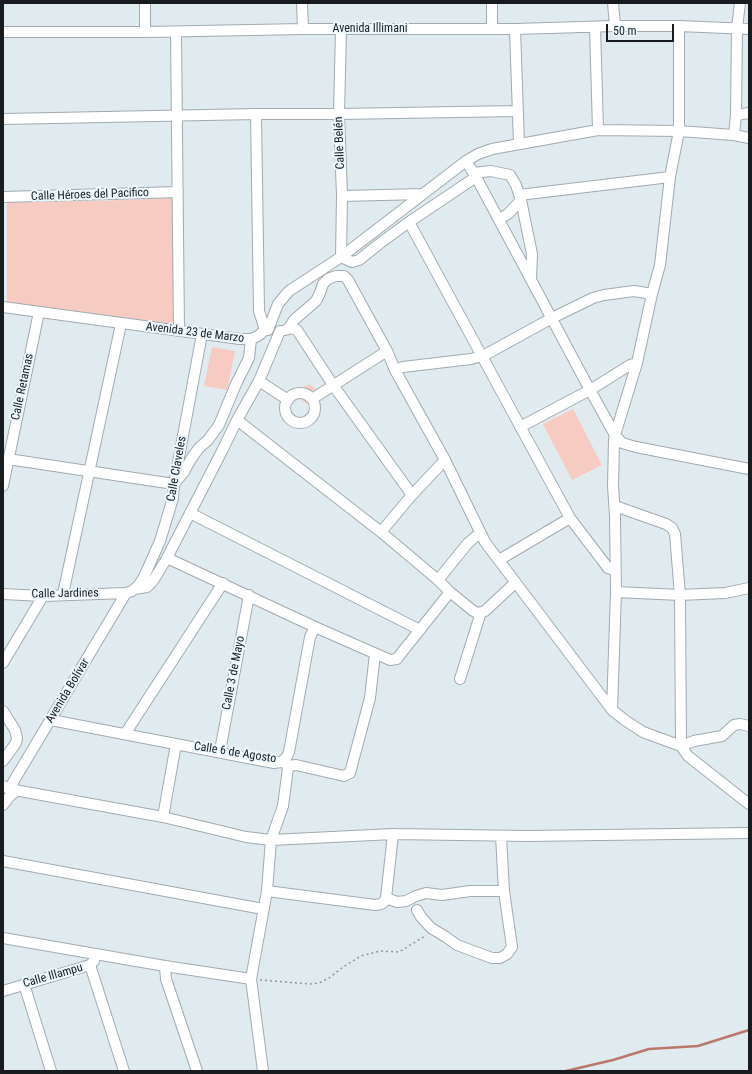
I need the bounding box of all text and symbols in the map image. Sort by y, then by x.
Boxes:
scale bar [608,16,676,42]
street label: Avenida Illimani [333,22,407,36]
text: 50 m [613,24,637,38]
street label: Calle Belén [332,116,348,170]
street label: Calle Héroes del Pacifico [31,186,149,204]
street label: Avenida 23 de Marzo [145,320,245,346]
street label: Calle Retamas [9,352,37,422]
street label: Calle Claveles [164,435,190,503]
street label: Calle Jardines [31,586,99,602]
street label: Calle 3 de Mayo [220,635,248,711]
street label: Avenida Bolívar [43,656,93,726]
street label: Calle 6 de Agosto [193,739,277,767]
street label: Calle Illampu [21,961,85,991]

